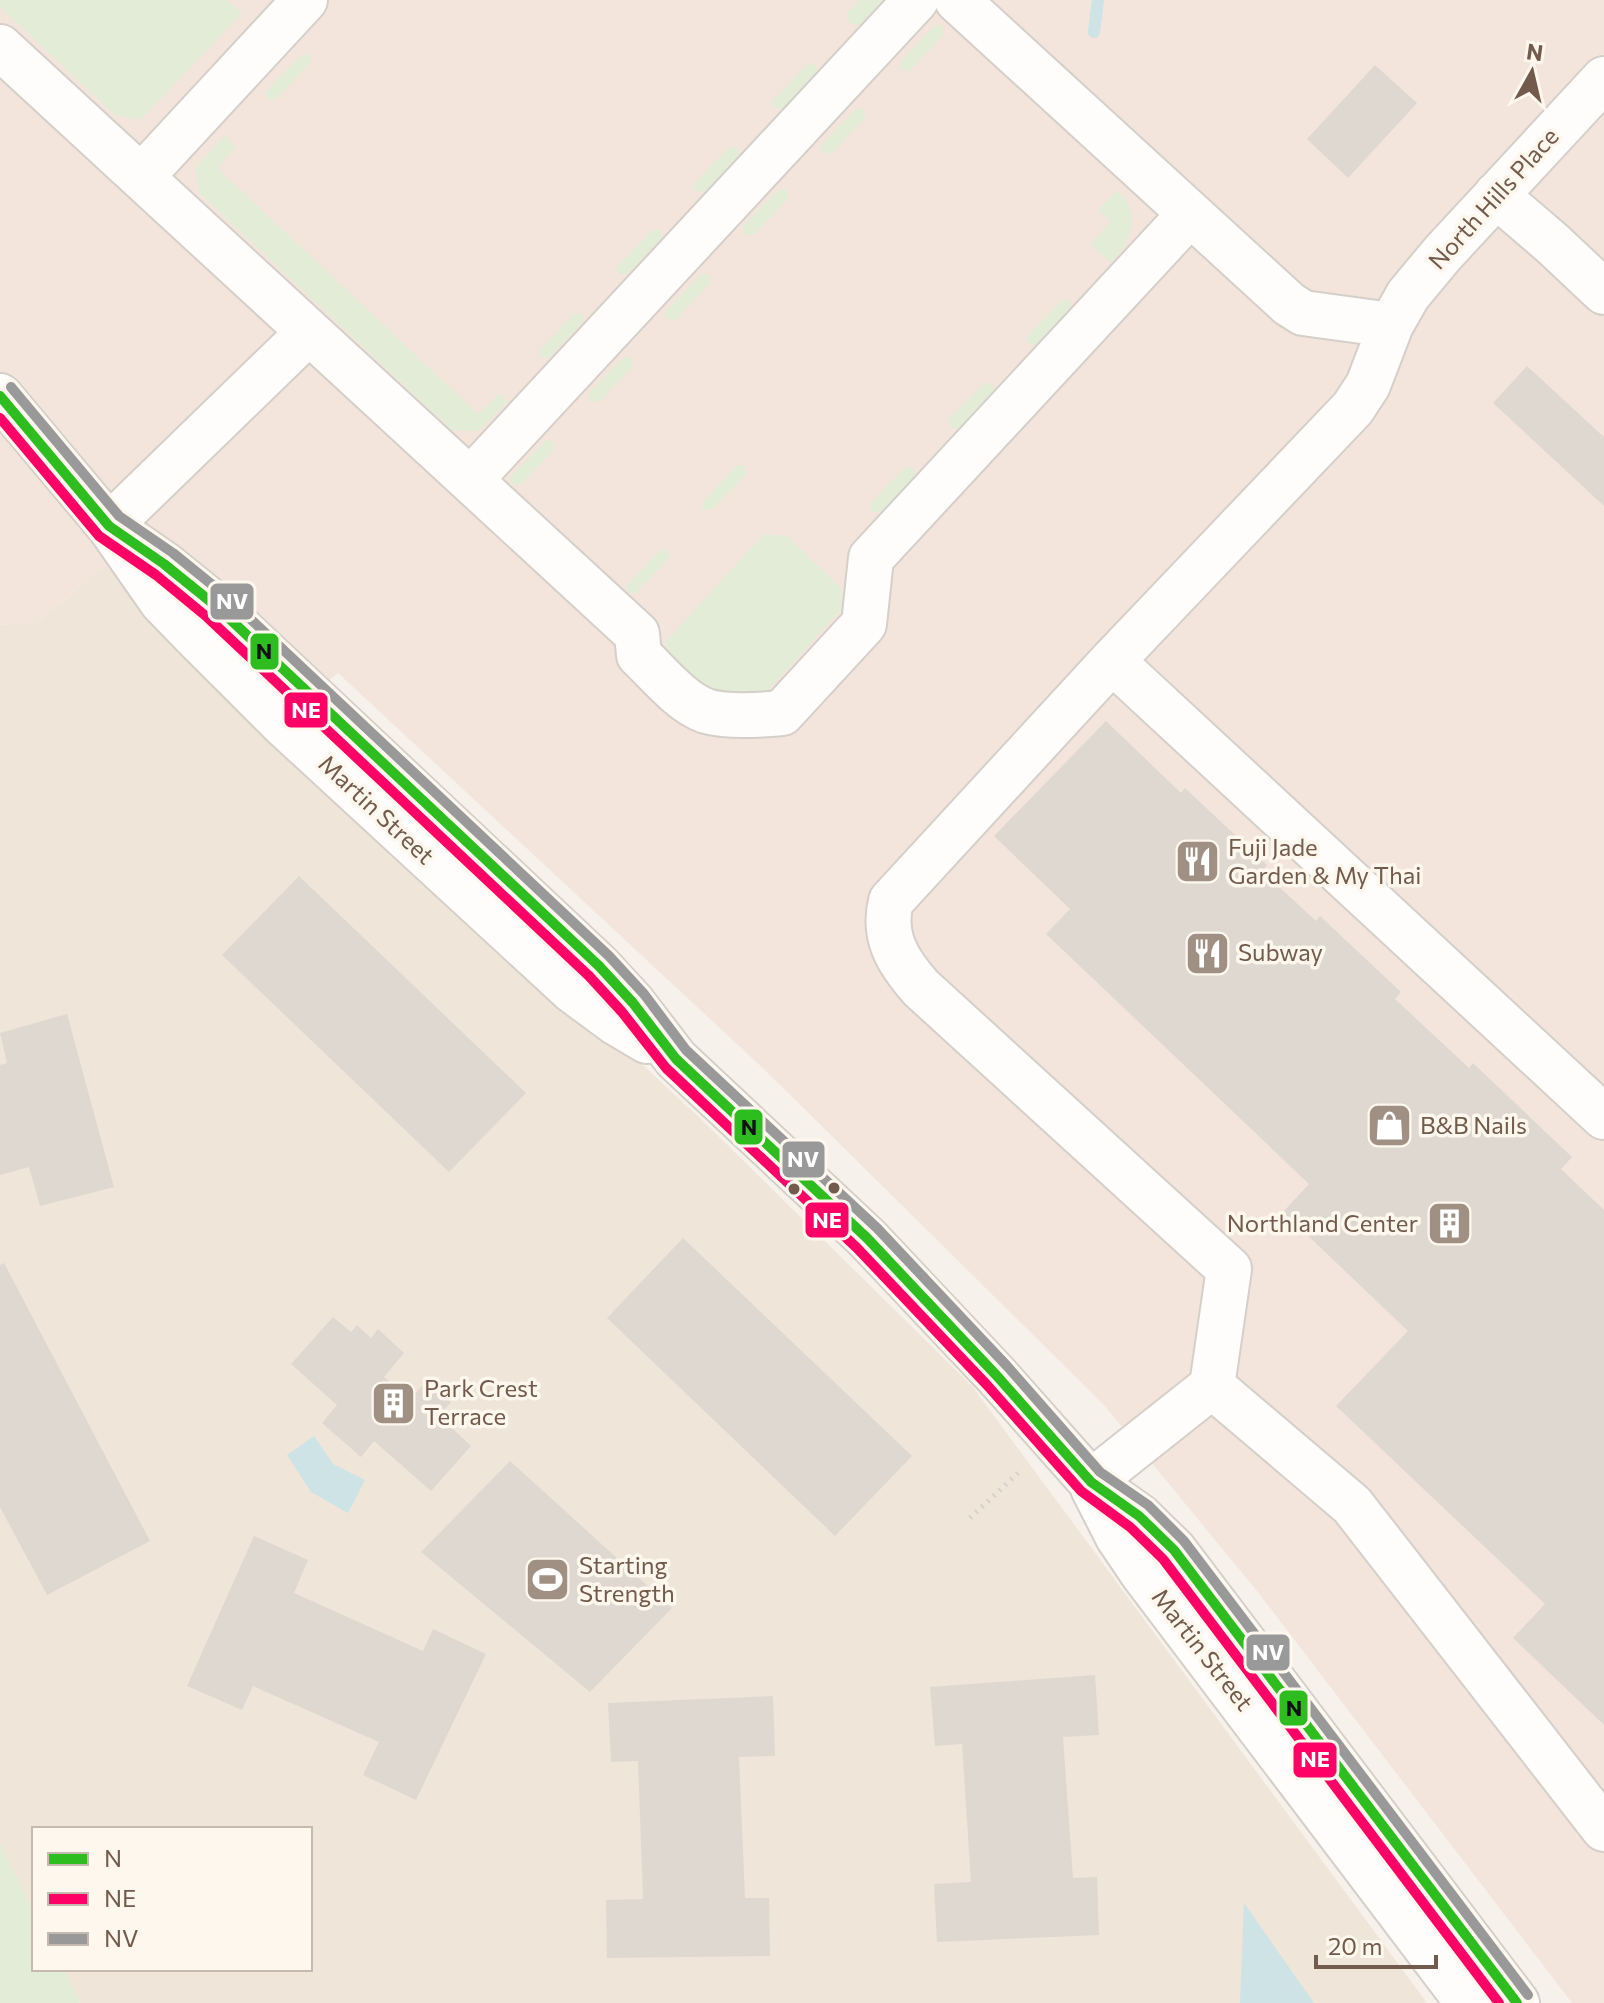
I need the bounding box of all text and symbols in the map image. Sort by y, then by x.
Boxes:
north arrow [1492,32,1572,112]
text: N [1525,37,1545,66]
street label: North Hills Place [1422,121,1564,275]
line badge: NV [209,582,255,621]
text: NV [216,587,248,614]
line badge: N [249,632,280,671]
text: N [256,637,272,664]
line badge: NE [283,691,329,729]
text: NE [291,696,321,723]
street label: Martin Street [313,748,441,870]
place label: Fuji Jade Garden & My Thai [1228,832,1421,889]
restaurant icon: Fuji Jade Garden & My Thai [1173,838,1221,886]
restaurant icon: Subway [1183,929,1231,977]
place label: Subway [1238,937,1323,966]
shop icon: B&B Nails [1365,1102,1413,1150]
line badge: N [733,1108,764,1146]
place label: B&B Nails [1420,1110,1527,1139]
text: N [741,1113,757,1140]
line badge: NV [781,1140,826,1179]
text: NV [787,1145,819,1172]
unlabelled marker [826,1180,842,1196]
unlabelled marker [786,1181,802,1197]
building icon: Northland Center [1425,1200,1473,1248]
line badge: NE [804,1201,850,1239]
text: NE [812,1206,842,1233]
place label: Northland Center [1227,1208,1418,1237]
place label: Park Crest Terrace [424,1373,538,1430]
building icon: Park Crest Terrace [369,1379,417,1427]
place label: Starting Strength [579,1550,675,1607]
sports icon: Starting Strength [524,1556,572,1604]
street label: Martin Street [1146,1582,1260,1716]
line badge: NV [1245,1633,1291,1672]
text: NV [1252,1638,1284,1665]
line badge: N [1278,1689,1309,1727]
text: N [1286,1694,1302,1721]
line badge: NE [1292,1741,1338,1779]
text: NE [1300,1745,1330,1772]
legend [32,1827,312,1971]
text: N [104,1843,122,1872]
text: NE [104,1883,136,1912]
scale bar [1316,1919,1436,1969]
text: NV [104,1923,139,1952]
text: 20 m [1328,1931,1382,1960]

